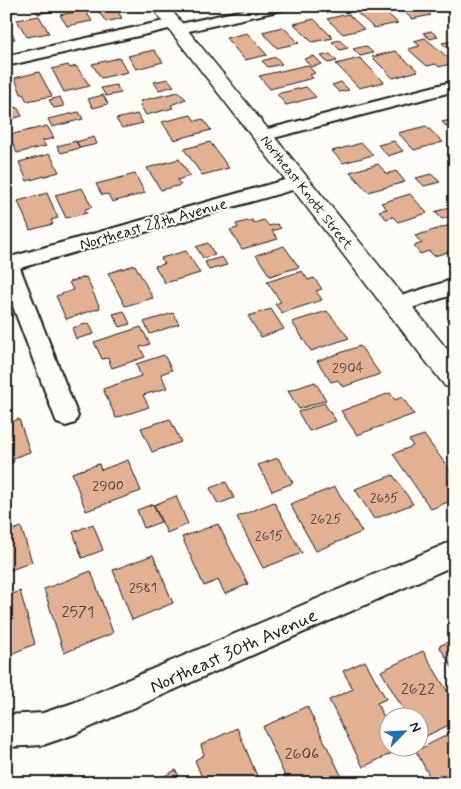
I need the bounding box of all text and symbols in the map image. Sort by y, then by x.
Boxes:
street label: Northeast Knott Street [256,132,357,254]
street label: Northeast 28th Avenue [77,193,230,256]
house number: 2904 [332,359,364,377]
house number: 2900 [92,477,124,495]
house number: 2635 [370,489,398,507]
house number: 2625 [310,510,342,528]
house number: 2615 [255,527,283,545]
house number: 2581 [129,579,157,597]
house number: 2571 [62,602,94,623]
street label: Northeast 30th Avenue [146,603,321,700]
house number: 2622 [401,679,435,700]
north arrow [378,706,428,756]
text: N [405,719,425,735]
house number: 2606 [285,744,319,765]

